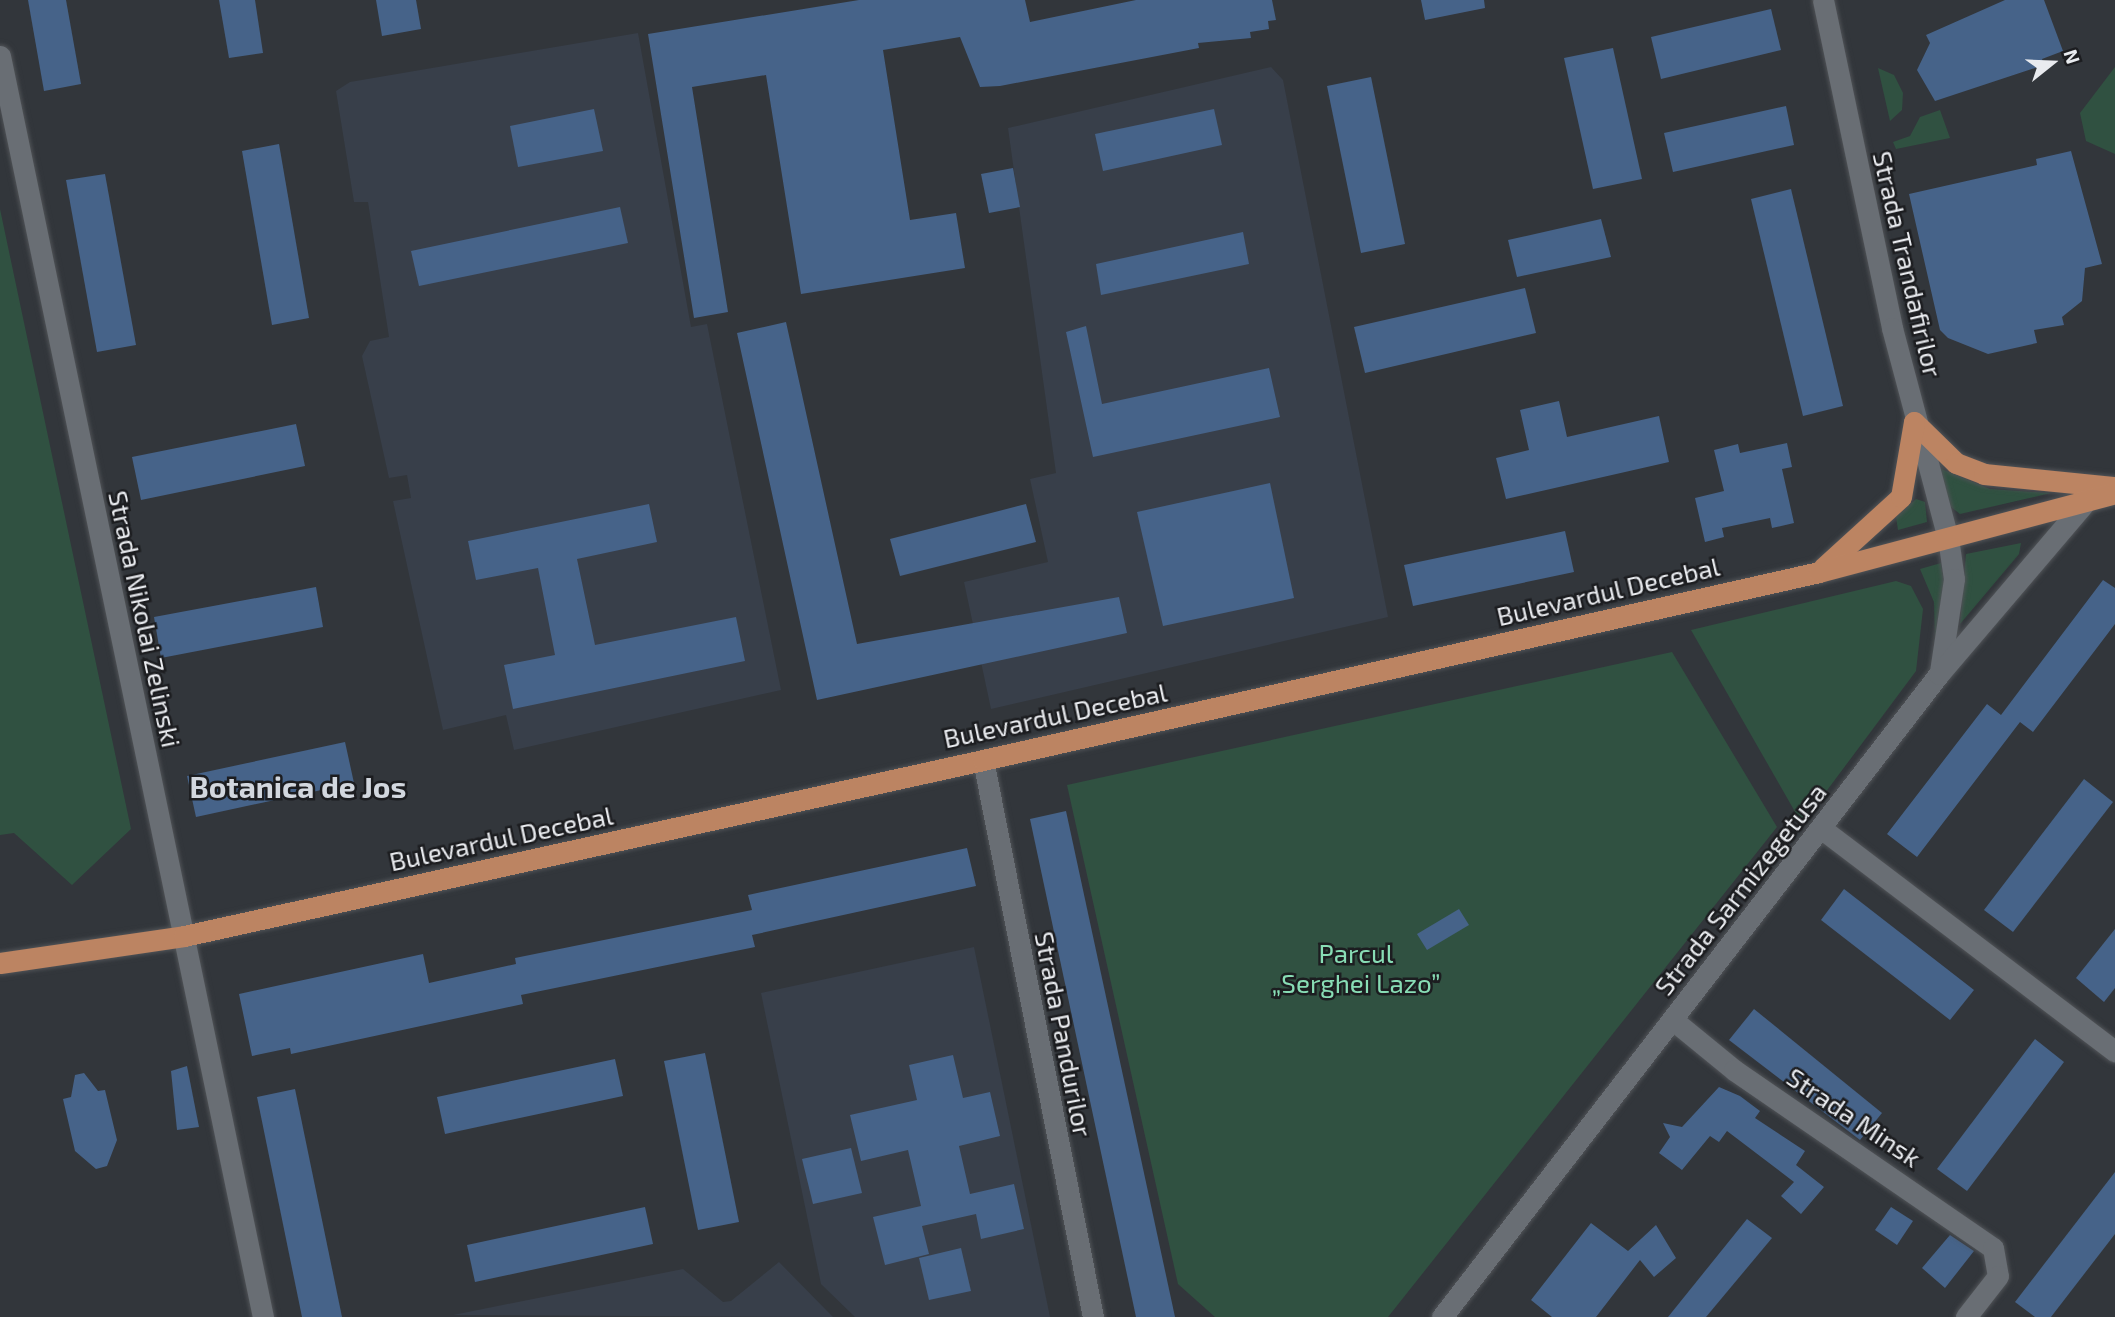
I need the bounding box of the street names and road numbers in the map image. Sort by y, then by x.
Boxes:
street label: Strada Trandafirilor [1867,148,1949,380]
street label: Strada Nikolai Zelinski [103,488,187,750]
street label: Bulevardul Decebal [1493,550,1723,632]
street label: Bulevardul Decebal [940,676,1170,754]
street label: Strada Sarmizegetusa [1648,777,1832,1001]
street label: Bulevardul Decebal [386,799,616,877]
street label: Strada Pandurilor [1029,929,1099,1139]
street label: Strada Minsk [1781,1061,1927,1173]

